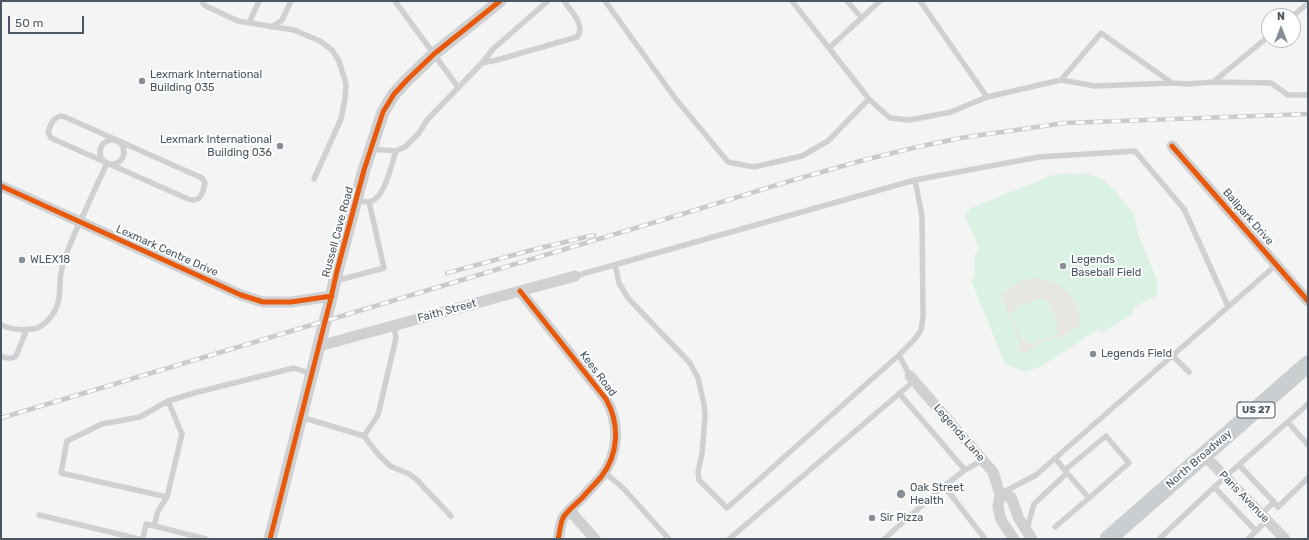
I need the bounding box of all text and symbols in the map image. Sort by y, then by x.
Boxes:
scale bar [10,8,86,34]
north arrow [1261,8,1301,48]
text: N [1277,10,1285,23]
text: 50 m [15,16,43,30]
place label: Lexmark International Building 035 [150,68,262,94]
marker: Lexmark International Building 035 [137,76,147,86]
place label: Lexmark International Building 036 [160,133,272,159]
marker: Lexmark International Building 036 [275,141,285,151]
street label: Russell Cave Road [320,185,356,279]
street label: Ballpark Drive [1220,186,1276,248]
street label: Lexmark Centre Drive [114,223,220,279]
place label: WLEX18 [30,253,70,267]
place label: Legends Baseball Field [1071,253,1141,279]
marker: WLEX18 [17,255,27,265]
marker: Legends Baseball Field [1058,261,1068,271]
street label: Faith Street [416,297,478,325]
place label: Legends Field [1101,347,1172,361]
street label: Kees Road [577,349,619,399]
marker: Legends Field [1088,349,1098,359]
street label: Legends Lane [931,402,987,464]
road number: US 27 [1237,402,1275,418]
street label: North Broadway [1163,427,1235,491]
street label: Paris Avenue [1216,468,1272,526]
place label: Oak Street Health [910,481,964,507]
marker: Oak Street Health [895,488,907,500]
place label: Sir Pizza [880,511,923,525]
marker: Sir Pizza [867,513,877,523]

